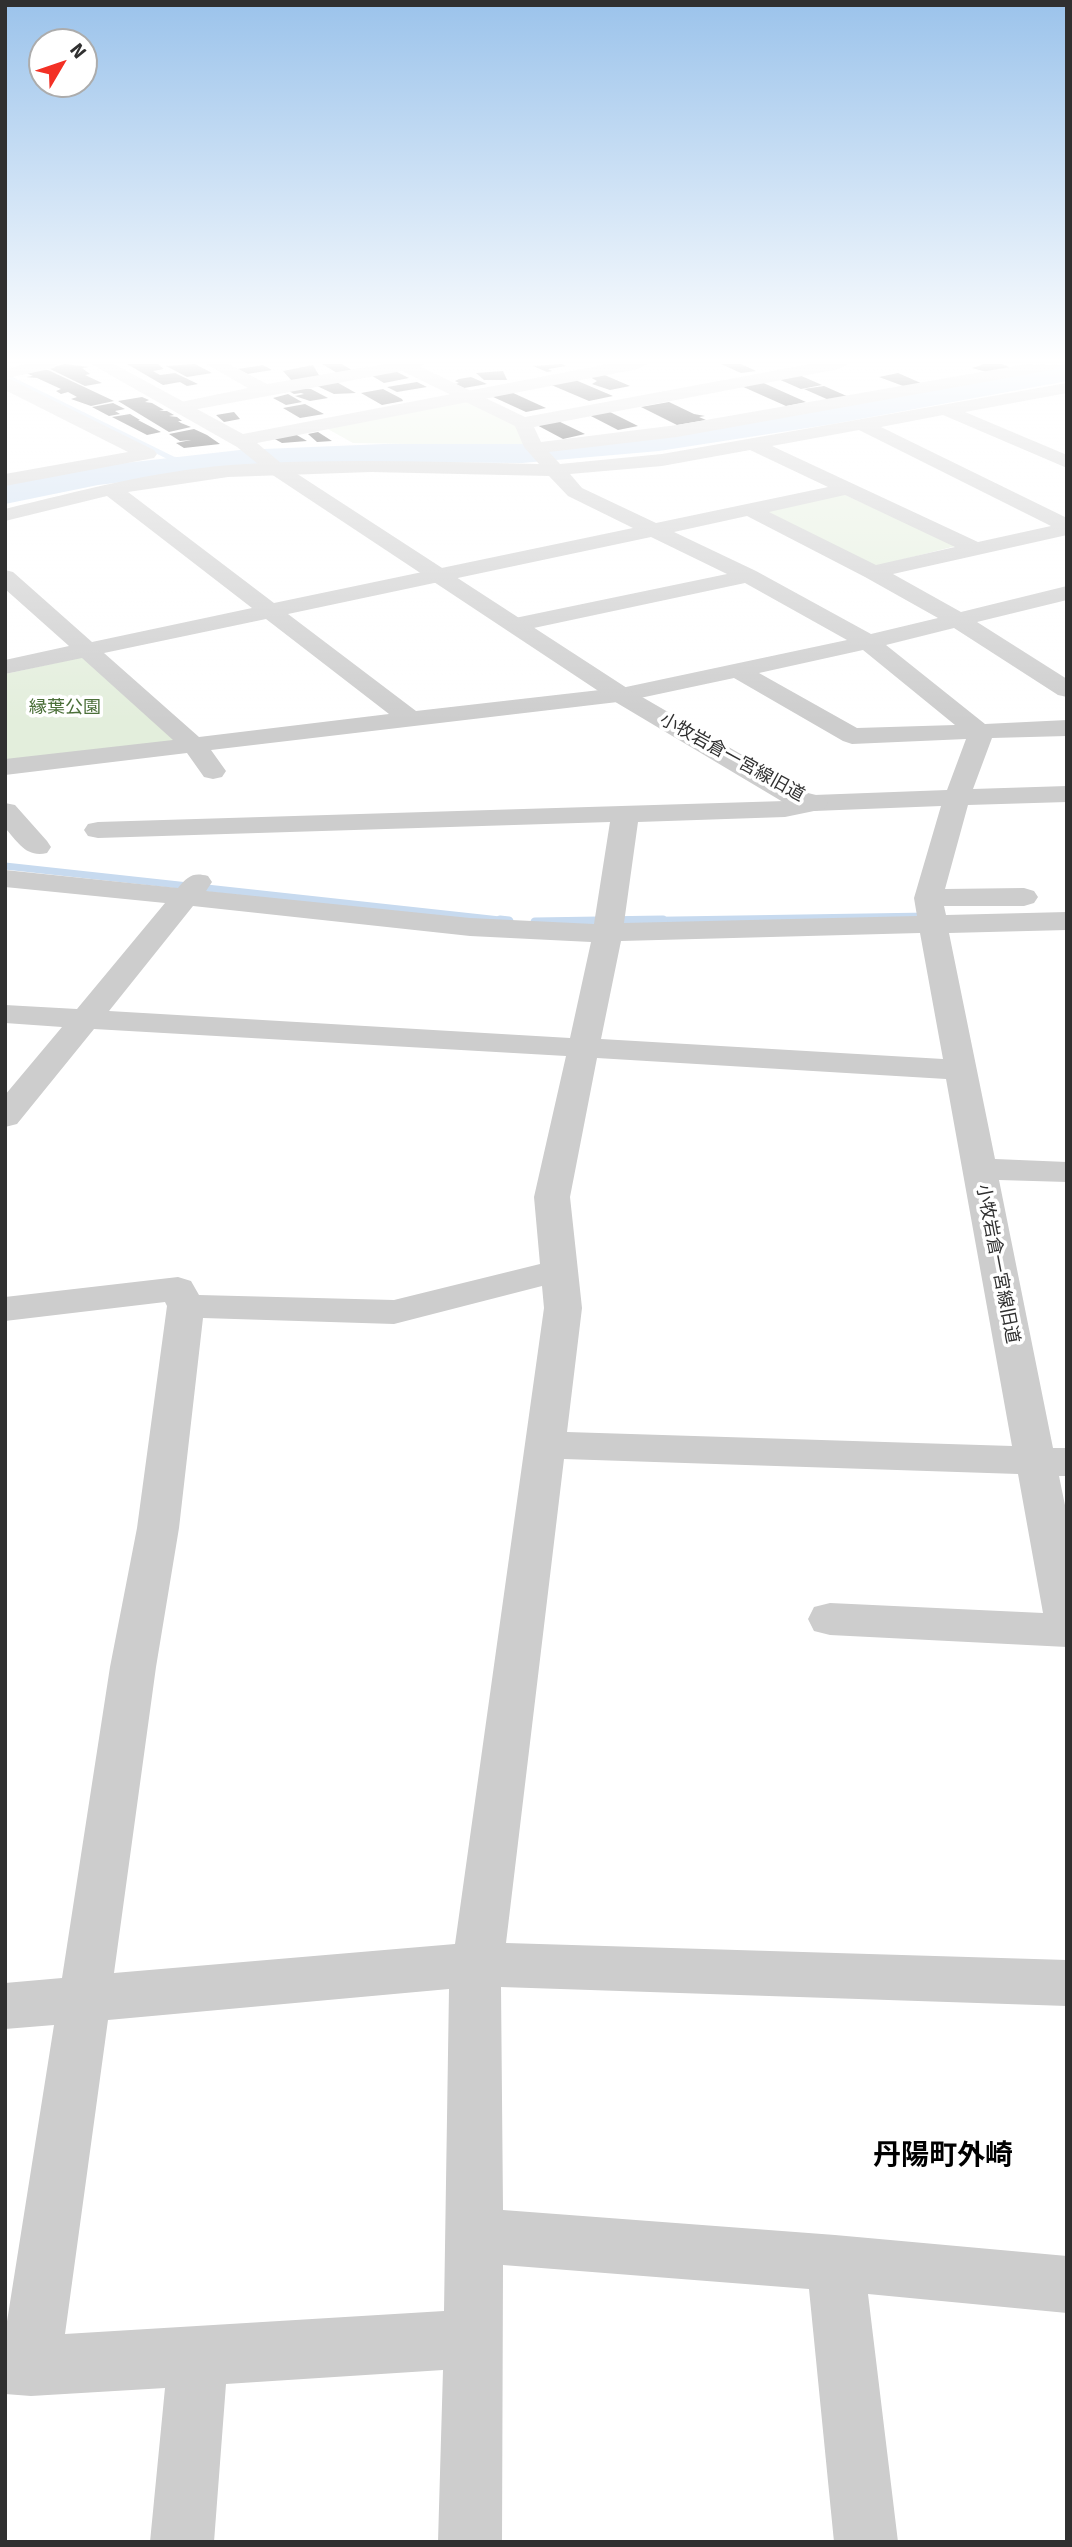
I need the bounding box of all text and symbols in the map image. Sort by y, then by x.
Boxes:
north arrow [28,28,98,98]
text: N [64,38,91,64]
park label: 縁葉公園 [29,697,101,719]
street label: 小牧岩倉一宮線旧道 [656,709,808,807]
street label: 小牧岩倉一宮線旧道 [971,1182,1023,1346]
district label: 丹陽町外崎 [873,2140,1013,2174]

